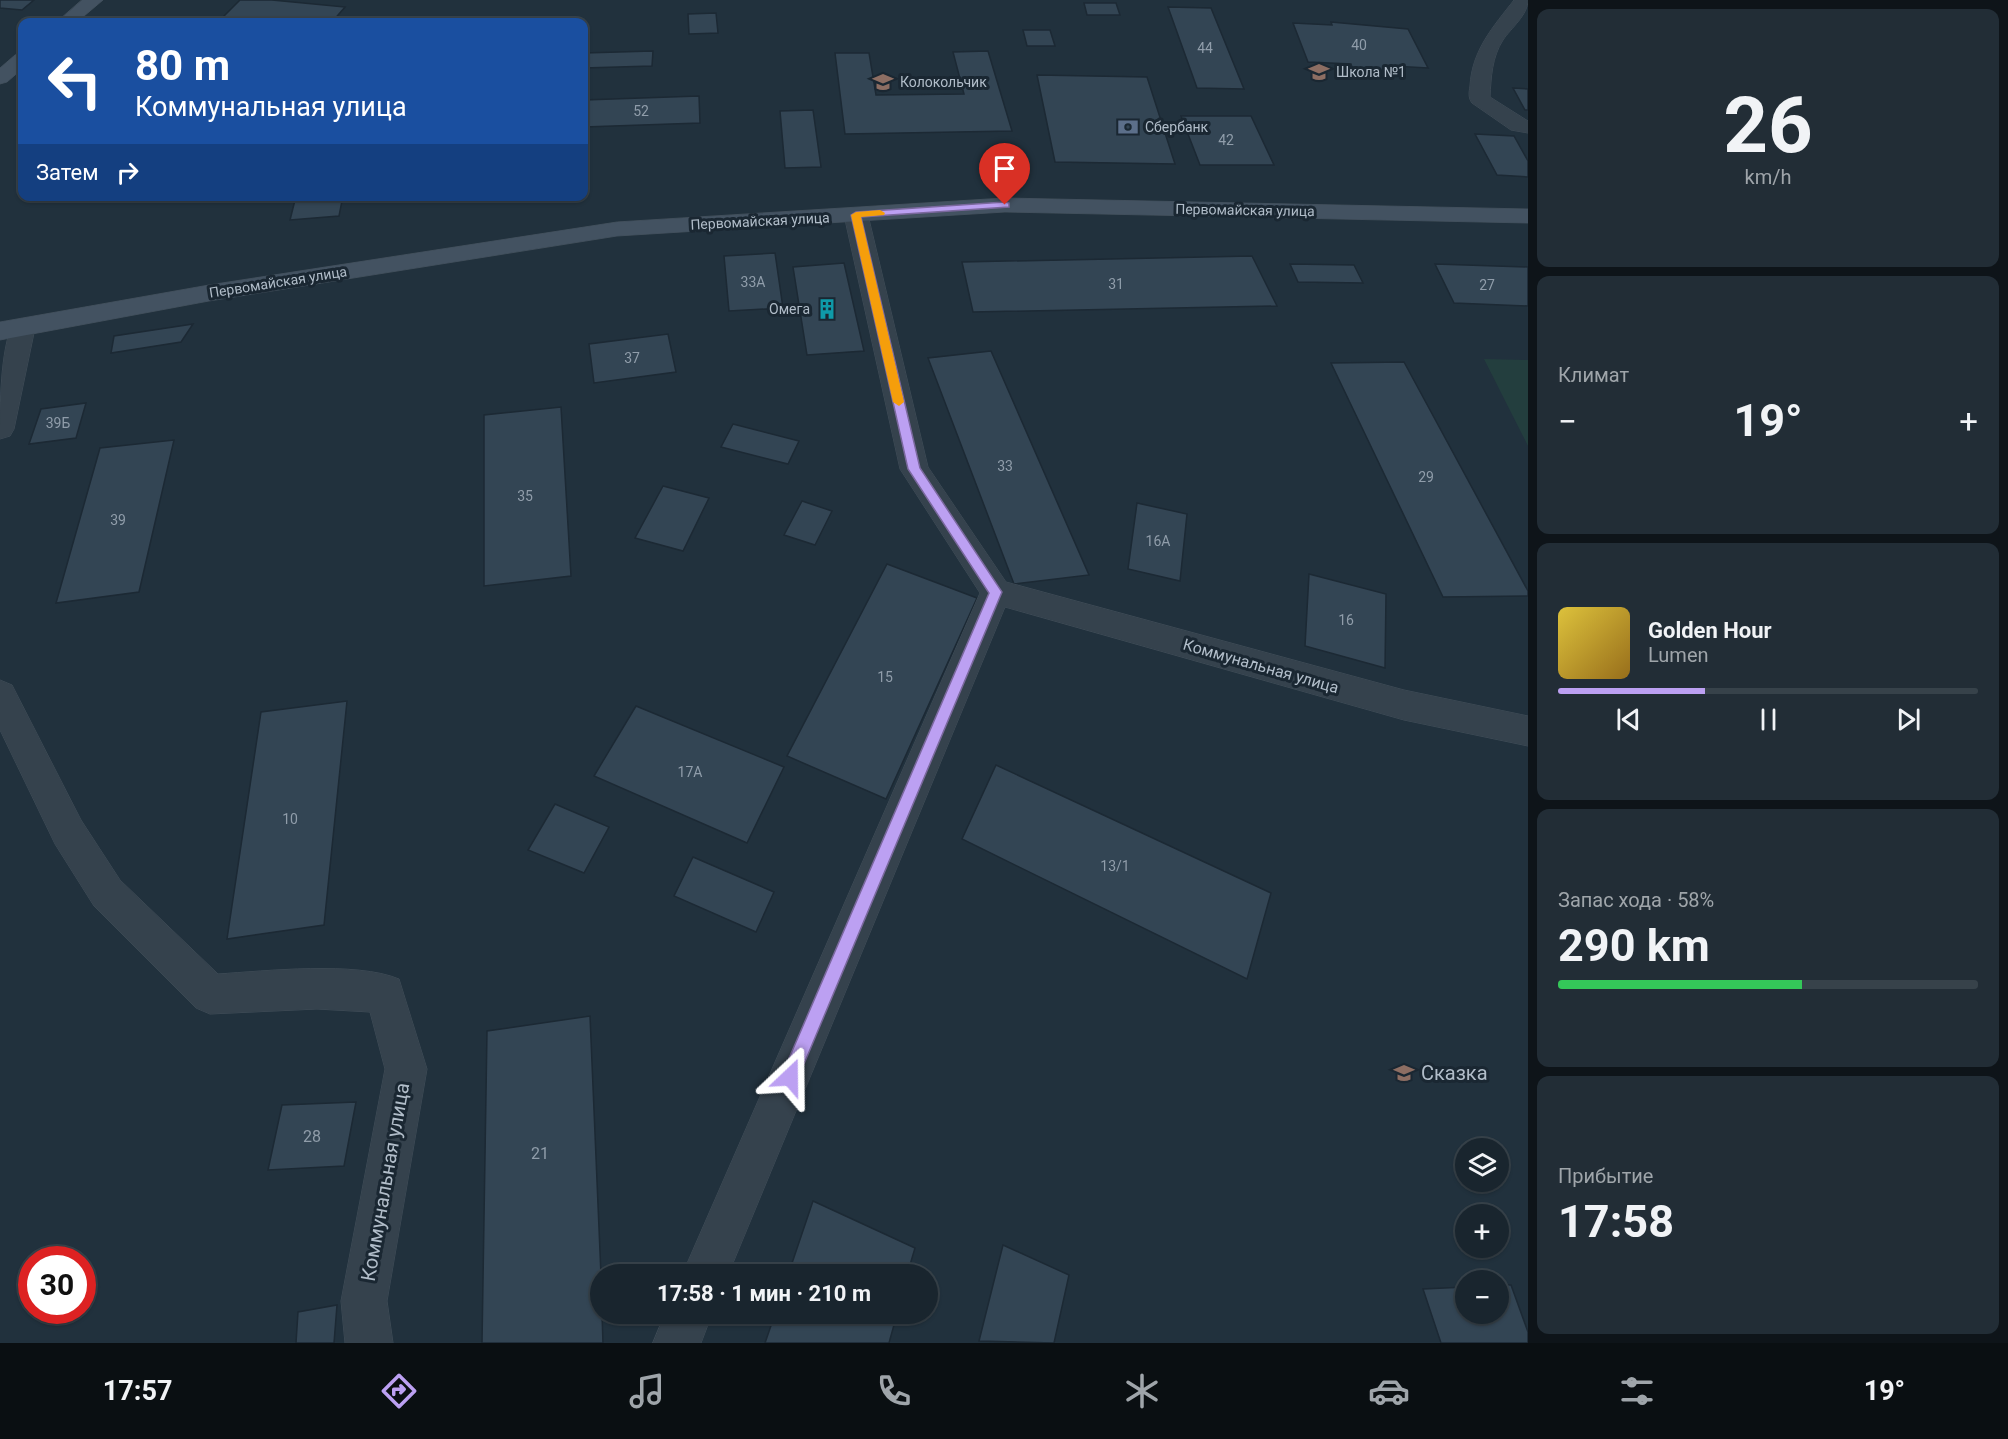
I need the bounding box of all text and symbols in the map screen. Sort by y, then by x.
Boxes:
house number: 40 [1351,37,1367,53]
house number: 44 [1197,40,1213,56]
text: 80 m [135,41,230,90]
icon: left [36,42,114,120]
school or university icon: Школа №1 [1307,60,1331,84]
place label: Школа №1 [1336,64,1406,80]
school or university icon: Колокольчик [871,70,895,94]
place label: Колокольчик [900,74,987,90]
text: 26 [1723,80,1813,171]
text: Коммунальная улица [135,91,407,123]
house number: 52 [633,103,649,119]
bank icon: Сбербанк [1116,115,1140,139]
place label: Сбербанк [1145,119,1209,135]
house number: 42 [1218,132,1234,148]
pin [979,143,1030,205]
icon: arrive [988,152,1021,185]
icon: right [111,156,144,189]
text: Затем [36,160,99,185]
text: km/h [1745,165,1791,189]
street label: Первомайская улица [1175,201,1315,219]
street label: Первомайская улица [690,209,830,233]
street label: Первомайская улица [208,263,348,301]
house number: 33А [741,274,765,290]
house number: 31 [1108,276,1124,292]
house number: 27 [1479,277,1495,293]
building icon: Омега [815,297,839,321]
place label: Омега [769,301,810,317]
house number: 37 [624,350,640,366]
text: Климат [1558,363,1629,387]
text: 19° [1733,394,1803,447]
text: − [1558,402,1577,441]
text: + [1959,402,1978,441]
house number: 39Б [46,415,70,431]
house number: 33 [997,458,1013,474]
house number: 29 [1418,469,1434,485]
house number: 35 [517,488,533,504]
house number: 39 [110,512,126,528]
house number: 16А [1146,533,1170,549]
house number: 16 [1338,612,1354,628]
text: Golden Hour [1648,618,1772,643]
street label: Коммунальная улица [1181,635,1341,697]
text: Lumen [1648,643,1709,667]
house number: 15 [877,669,893,685]
icon: previous [1612,703,1645,736]
icon: pause [1752,703,1785,736]
icon: next [1892,703,1925,736]
house number: 17А [678,764,702,780]
house number: 10 [282,811,298,827]
house number: 13/1 [1100,858,1130,874]
text: Запас хода · 58% [1558,888,1714,912]
text: 290 km [1558,919,1710,972]
position arrow [758,1045,822,1109]
school or university icon: Сказка [1392,1061,1416,1085]
place label: Сказка [1421,1061,1488,1085]
street label: Коммунальная улица [356,1081,414,1283]
house number: 28 [303,1127,321,1146]
map controls [1455,1138,1509,1324]
button: layers [1455,1138,1509,1192]
house number: 21 [531,1144,549,1163]
text: Прибытие [1558,1164,1653,1188]
text: 17:58 [1558,1195,1674,1248]
button: + [1455,1204,1509,1258]
speed limit sign: 30 [18,1246,96,1324]
button: − [1455,1270,1509,1324]
text: 17:58 · 1 мин · 210 m [657,1281,871,1306]
icon: directions [378,1370,420,1412]
icon: music [626,1370,668,1412]
icon: phone [873,1370,915,1412]
icon: climate [1121,1370,1163,1412]
icon: car [1368,1370,1410,1412]
icon: filters [1616,1370,1658,1412]
text: 17:57 [103,1375,172,1407]
text: 19° [1864,1375,1905,1407]

